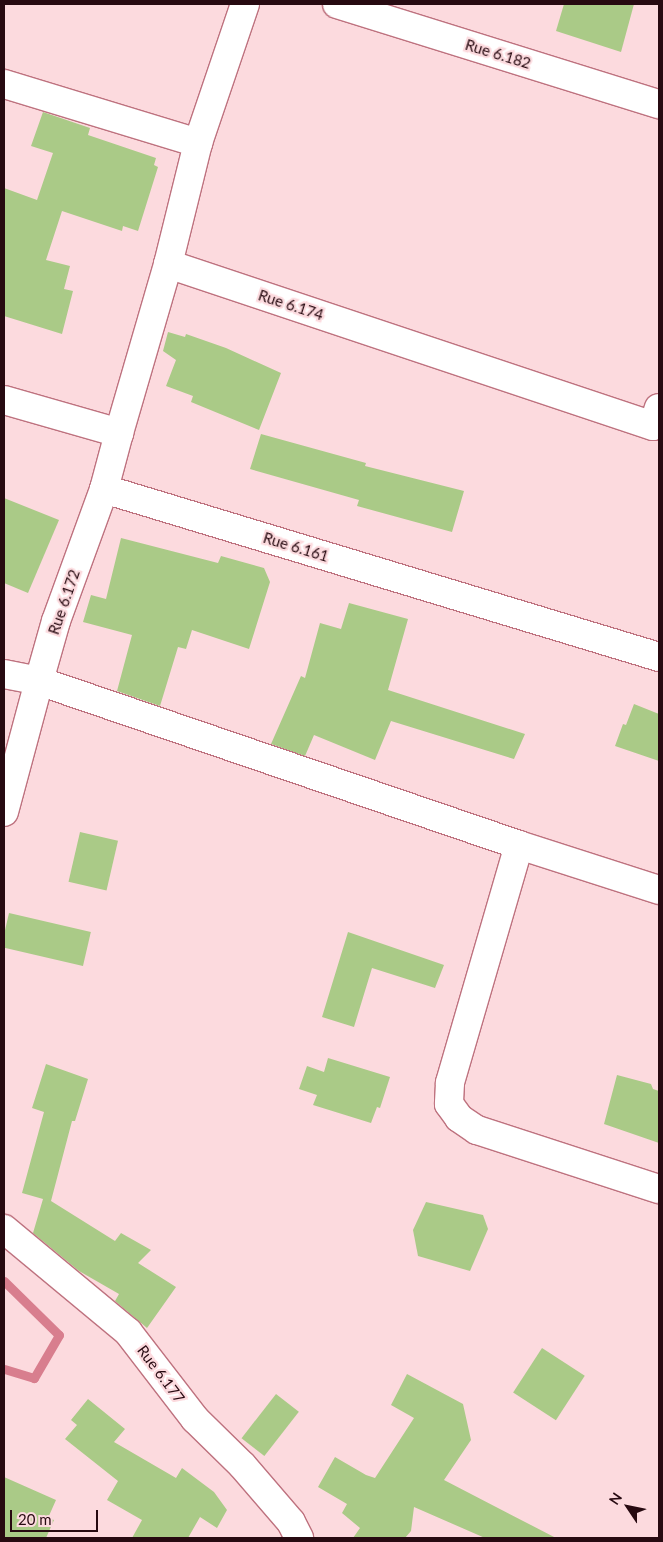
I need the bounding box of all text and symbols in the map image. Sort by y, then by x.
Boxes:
street label: Rue 6.182 [463,36,533,72]
street label: Rue 6.174 [256,286,326,324]
street label: Rue 6.161 [261,529,331,565]
street label: Rue 6.172 [44,567,84,637]
street label: Rue 6.177 [133,1342,189,1406]
north arrow [603,1482,653,1532]
text: N [605,1489,625,1508]
scale bar [12,1500,100,1532]
text: 20 m [18,1510,52,1528]

